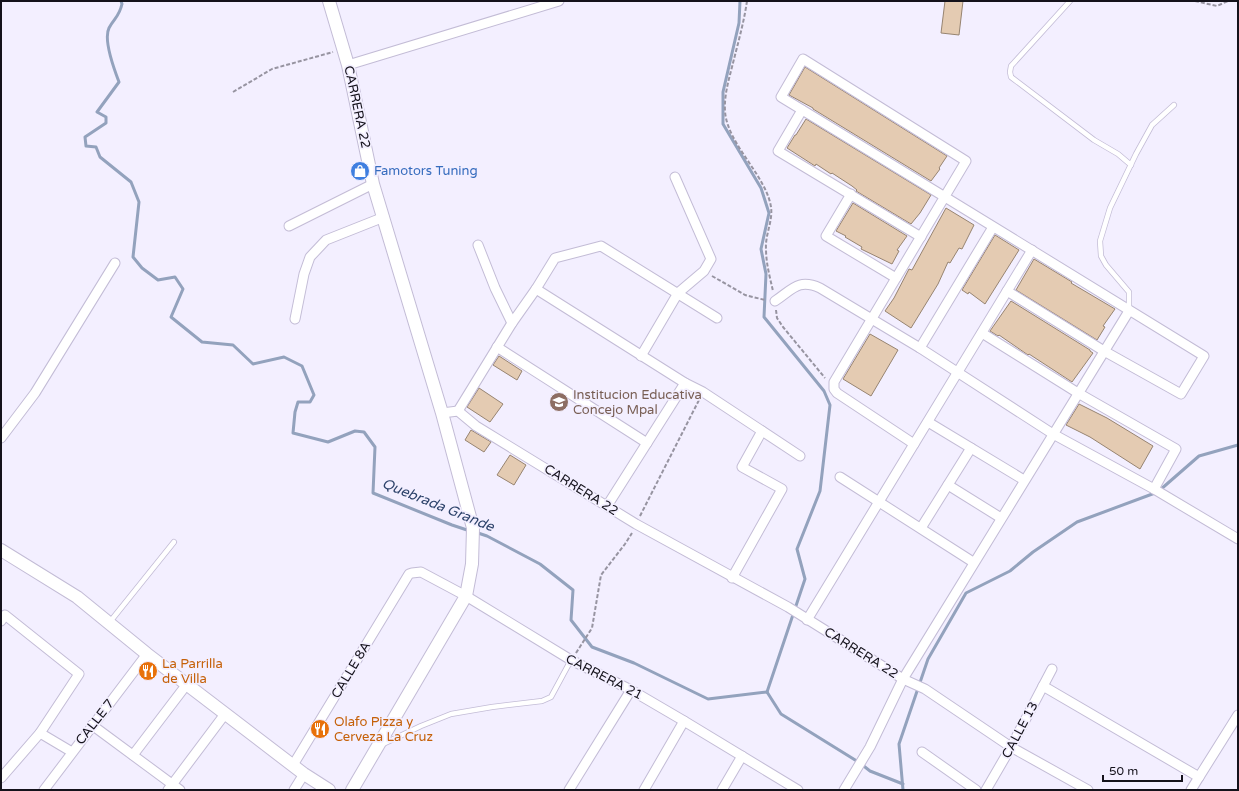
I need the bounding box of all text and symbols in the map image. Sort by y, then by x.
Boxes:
street label: CARRERA 22 [340,64,374,150]
shop icon: Famotors Tuning [349,160,371,182]
place label: Famotors Tuning [374,163,478,179]
place label: Institucion Educativa Concejo Mpal [573,387,702,418]
school or university icon: Institucion Educativa Concejo Mpal [548,391,570,413]
street label: CARRERA 22 [541,461,621,519]
water label: Quebrada Grande [380,475,497,536]
street label: CARRERA 22 [821,624,901,682]
street label: CALLE 8A [328,639,374,701]
street label: CARRERA 21 [563,651,645,703]
place label: La Parrilla de Villa [162,656,223,687]
restaurant icon: La Parrilla de Villa [137,660,159,682]
street label: CALLE 7 [72,696,118,748]
street label: CALLE 13 [998,699,1042,761]
place label: Olafo Pizza y Cerveza La Cruz [334,714,433,745]
restaurant icon: Olafo Pizza y Cerveza La Cruz [309,718,331,740]
scale bar [1103,757,1182,783]
text: 50 m [1109,764,1138,778]

